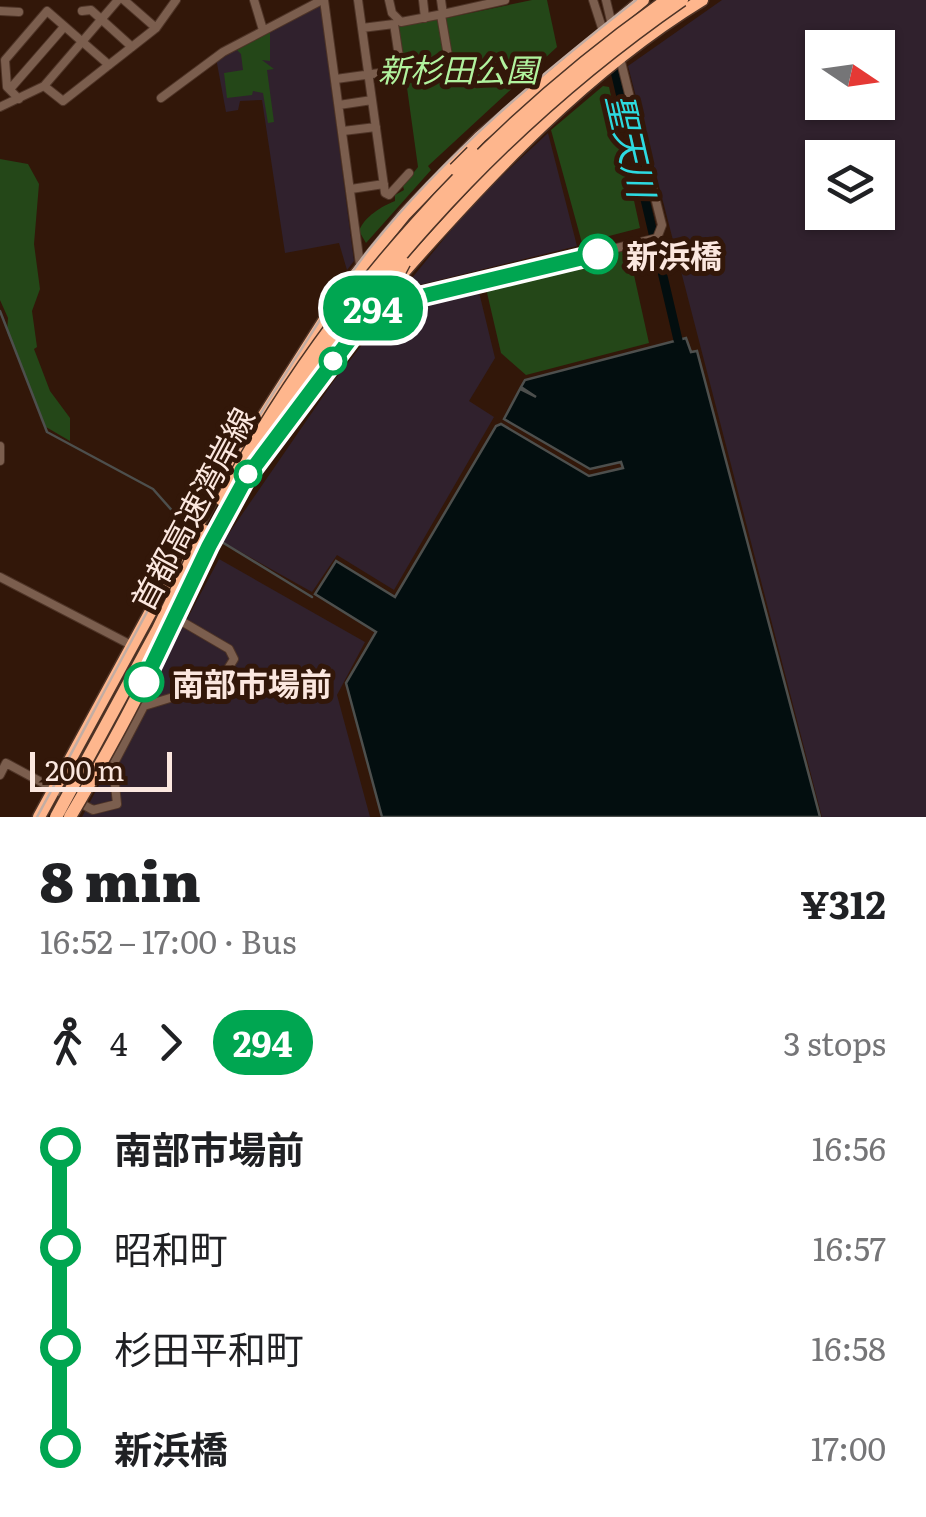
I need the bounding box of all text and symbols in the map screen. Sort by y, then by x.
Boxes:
north arrow [805,30,895,120]
map controls [805,30,895,230]
park label: 新杉田公園 [378,44,542,92]
water label: 聖天川 [596,88,671,206]
button: layers [805,140,895,230]
place label: 新浜橋 [626,230,722,278]
marker: 新浜橋 [579,235,617,273]
line badge: 294 [316,276,430,340]
text: 294 [343,282,403,334]
unlabelled marker [320,348,346,374]
street label: 首都高速湾岸線 [117,398,265,618]
unlabelled marker [235,461,261,487]
place label: 南部市場前 [172,658,332,706]
marker: 南部市場前 [125,663,163,701]
scale bar [30,747,172,791]
text: 200 m [45,748,124,790]
text: 8 min [40,837,201,919]
text: ¥312 [800,874,886,931]
text: 16:52 – 17:00 · Bus [40,916,296,964]
icon: walk [40,1015,95,1070]
icon: forward [143,1015,198,1070]
text: 294 [233,1016,293,1068]
text: 4 [110,1018,128,1066]
text: 3 stops [783,1018,886,1066]
text: 南部市場前 [114,1119,304,1176]
text: 16:56 [812,1123,886,1171]
text: 昭和町 [114,1219,228,1276]
text: 16:57 [813,1223,886,1271]
text: 杉田平和町 [114,1319,304,1376]
text: 16:58 [811,1323,886,1371]
text: 新浜橋 [114,1419,228,1476]
text: 17:00 [811,1423,886,1471]

